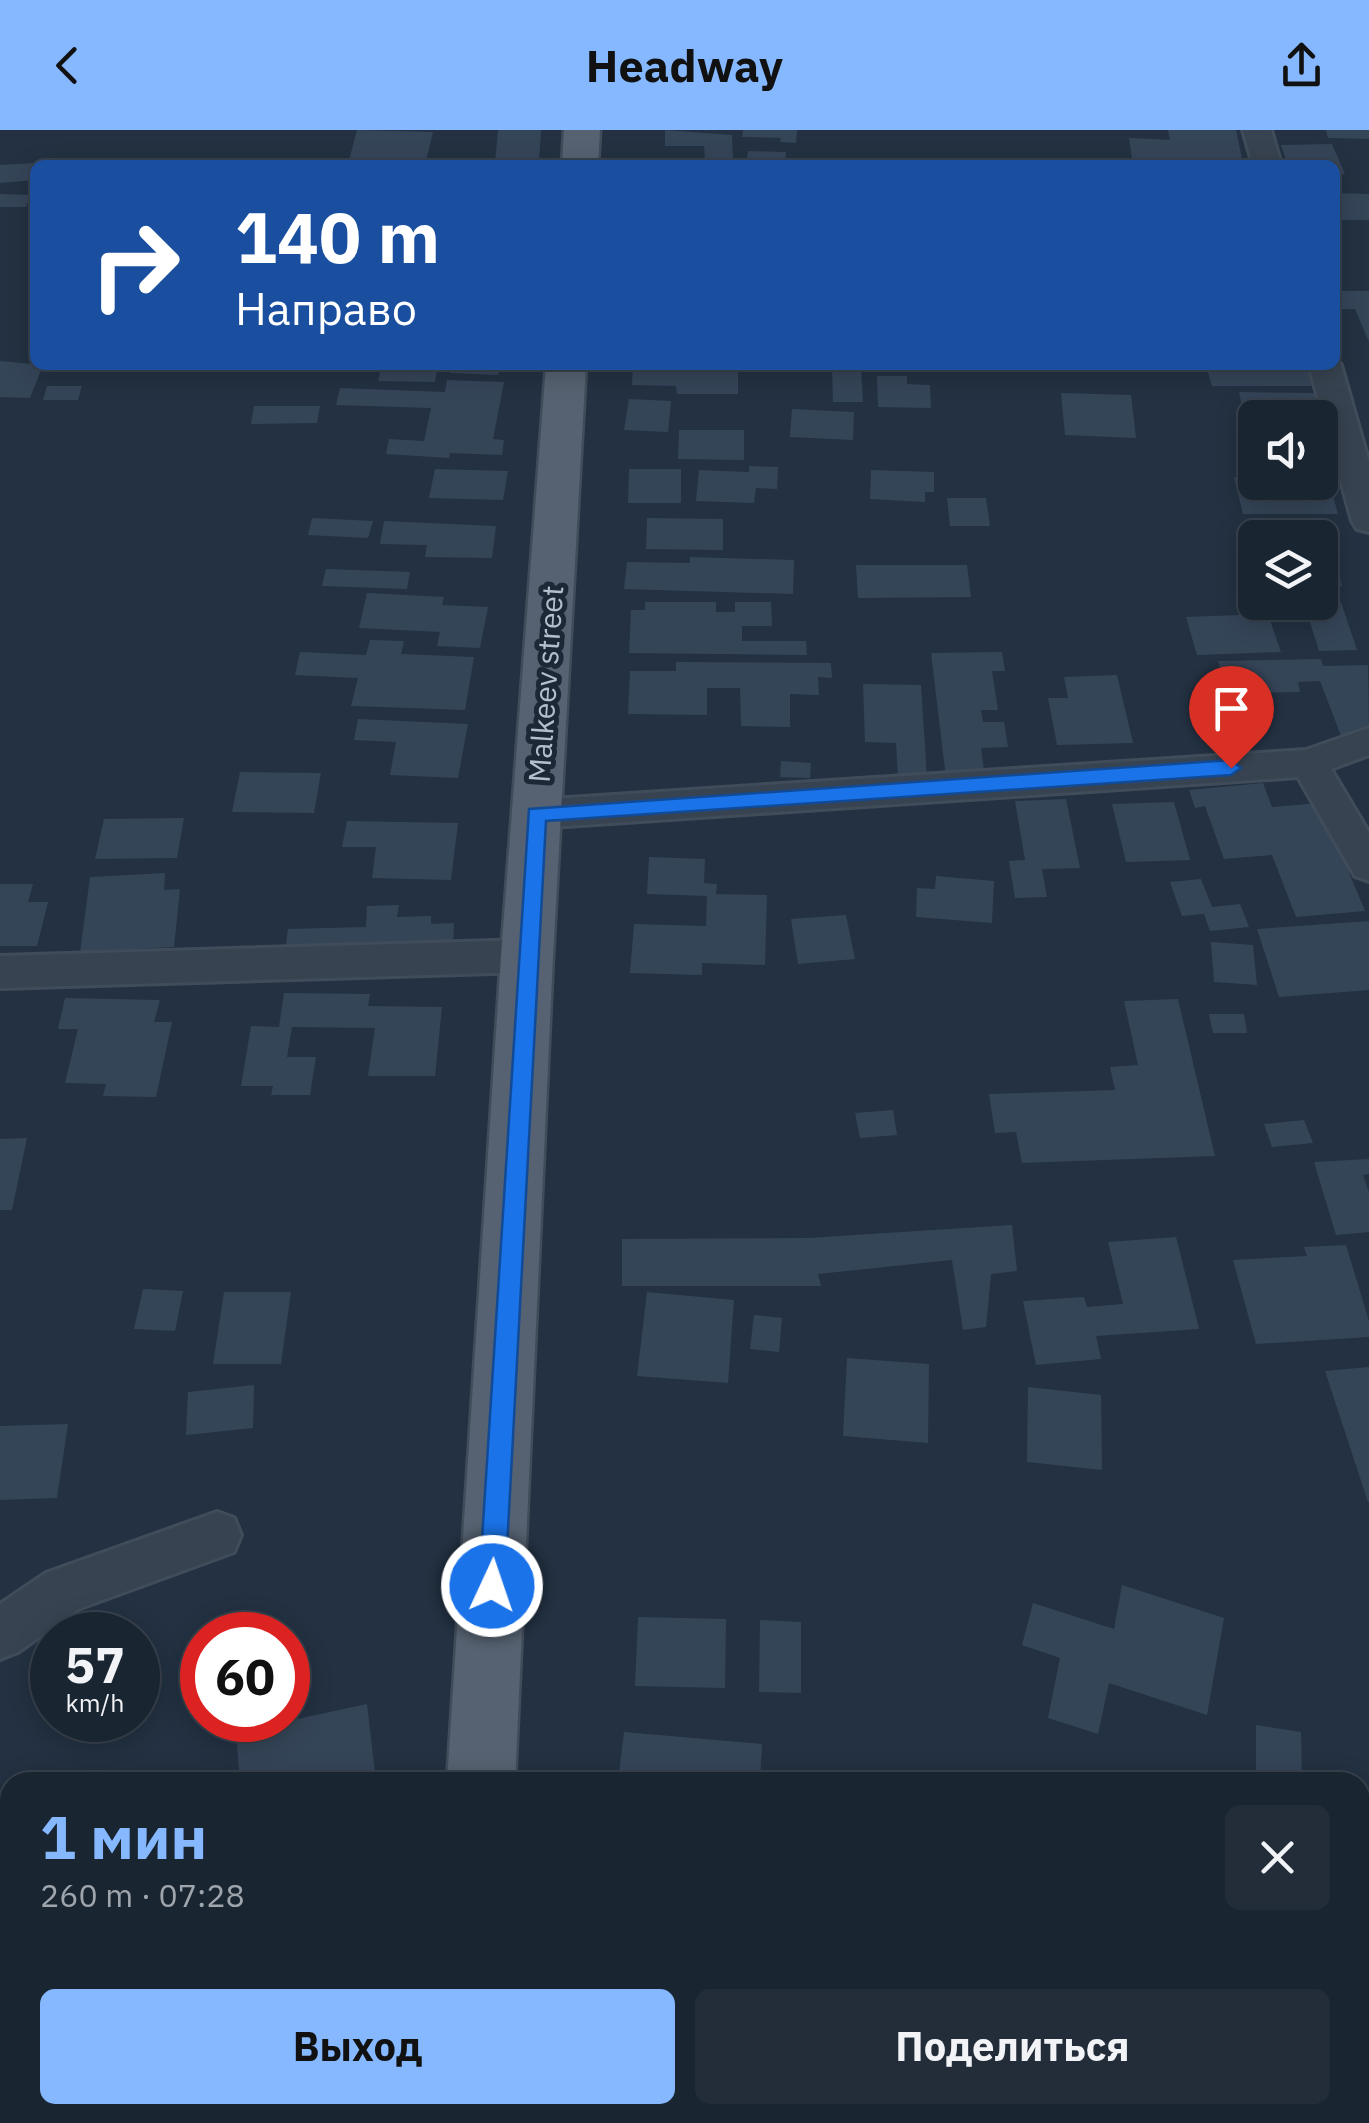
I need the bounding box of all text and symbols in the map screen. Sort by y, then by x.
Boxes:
text: Headway [586,36,783,94]
icon: back [40,38,95,93]
icon: share [1274,38,1329,93]
text: 140 m [235,191,440,282]
icon: right [70,200,200,330]
text: Направо [235,279,417,337]
map controls [1238,400,1338,620]
button: sound [1238,400,1338,500]
button: layers [1238,520,1338,620]
street label: Malkeev street [519,584,571,784]
pin [1189,666,1274,769]
icon: arrive [1204,681,1259,736]
position arrow [440,1534,544,1638]
speed limit sign: 60 [180,1612,310,1742]
text: 57 [65,1632,125,1697]
text: km/h [66,1686,124,1719]
text: 1 мин [40,1797,207,1876]
button: close [1225,1805,1330,1910]
text: 260 m · 07:28 [40,1874,245,1916]
button: Выход [40,1989,675,2104]
button: Поделиться [695,1989,1330,2104]

